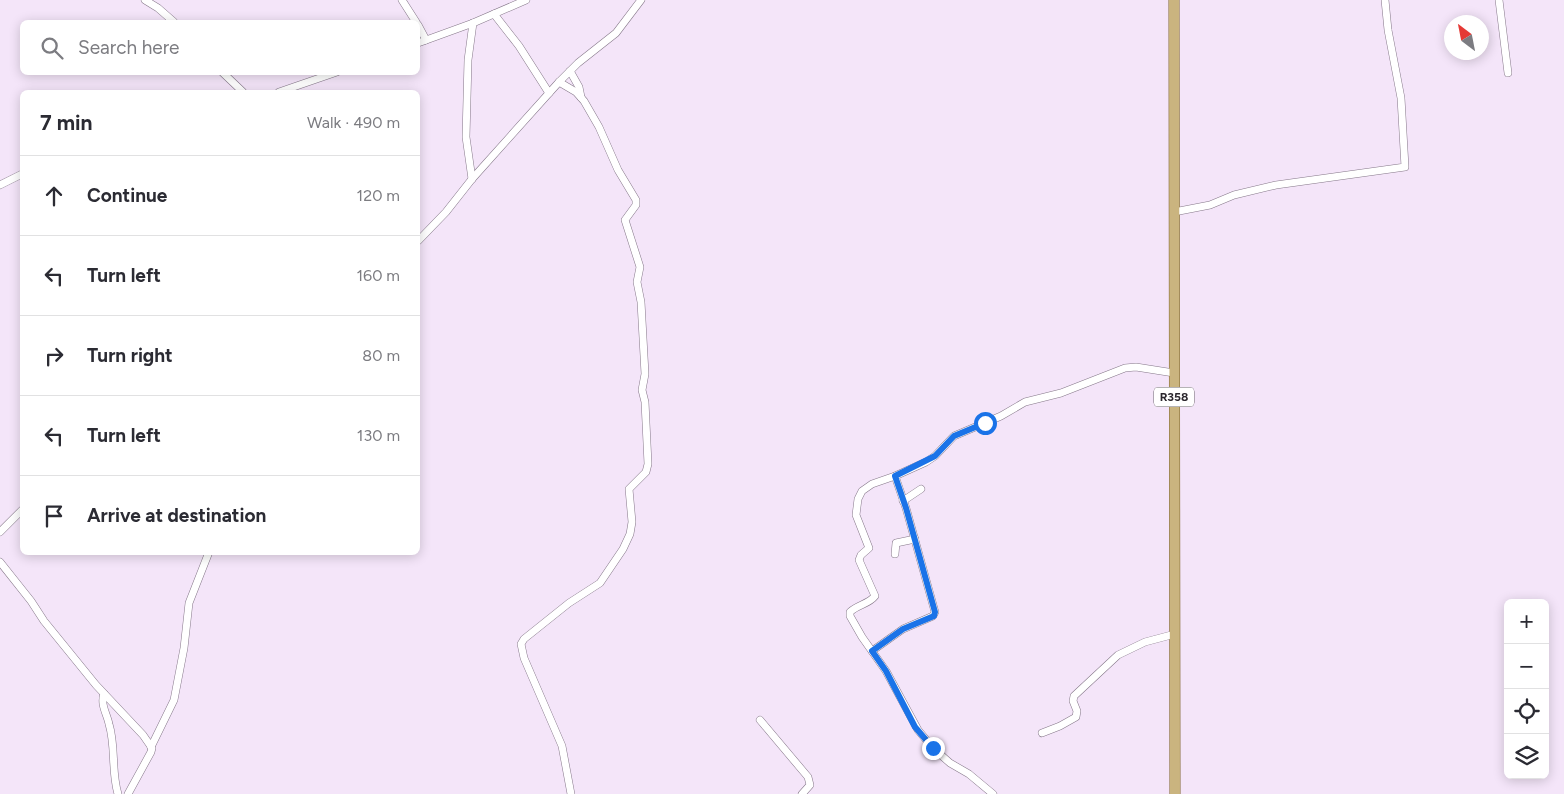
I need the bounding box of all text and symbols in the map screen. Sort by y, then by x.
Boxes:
north arrow [1444,15,1489,60]
search box [20,20,420,75]
icon: search [38,34,66,62]
text: Search here [78,36,180,59]
text: 7 min [40,110,92,135]
text: Walk · 490 m [307,113,400,132]
icon: ahead [40,182,68,210]
text: Continue [87,184,167,207]
text: 120 m [357,186,400,205]
icon: left [40,262,68,290]
text: Turn left [87,264,161,287]
text: 160 m [357,266,400,285]
icon: right [40,342,68,370]
text: Turn right [87,344,173,367]
text: 80 m [362,346,400,365]
road number: R358 [1154,388,1194,407]
route start [974,412,997,435]
icon: left [40,422,68,450]
text: Turn left [87,424,161,447]
text: 130 m [357,426,400,445]
icon: arrive [40,502,68,530]
text: Arrive at destination [87,504,266,527]
map controls [1504,599,1549,779]
button: + [1504,599,1549,644]
button: − [1504,644,1549,689]
button: locate [1504,689,1549,734]
button: layers [1504,734,1549,779]
route end [922,737,945,760]

